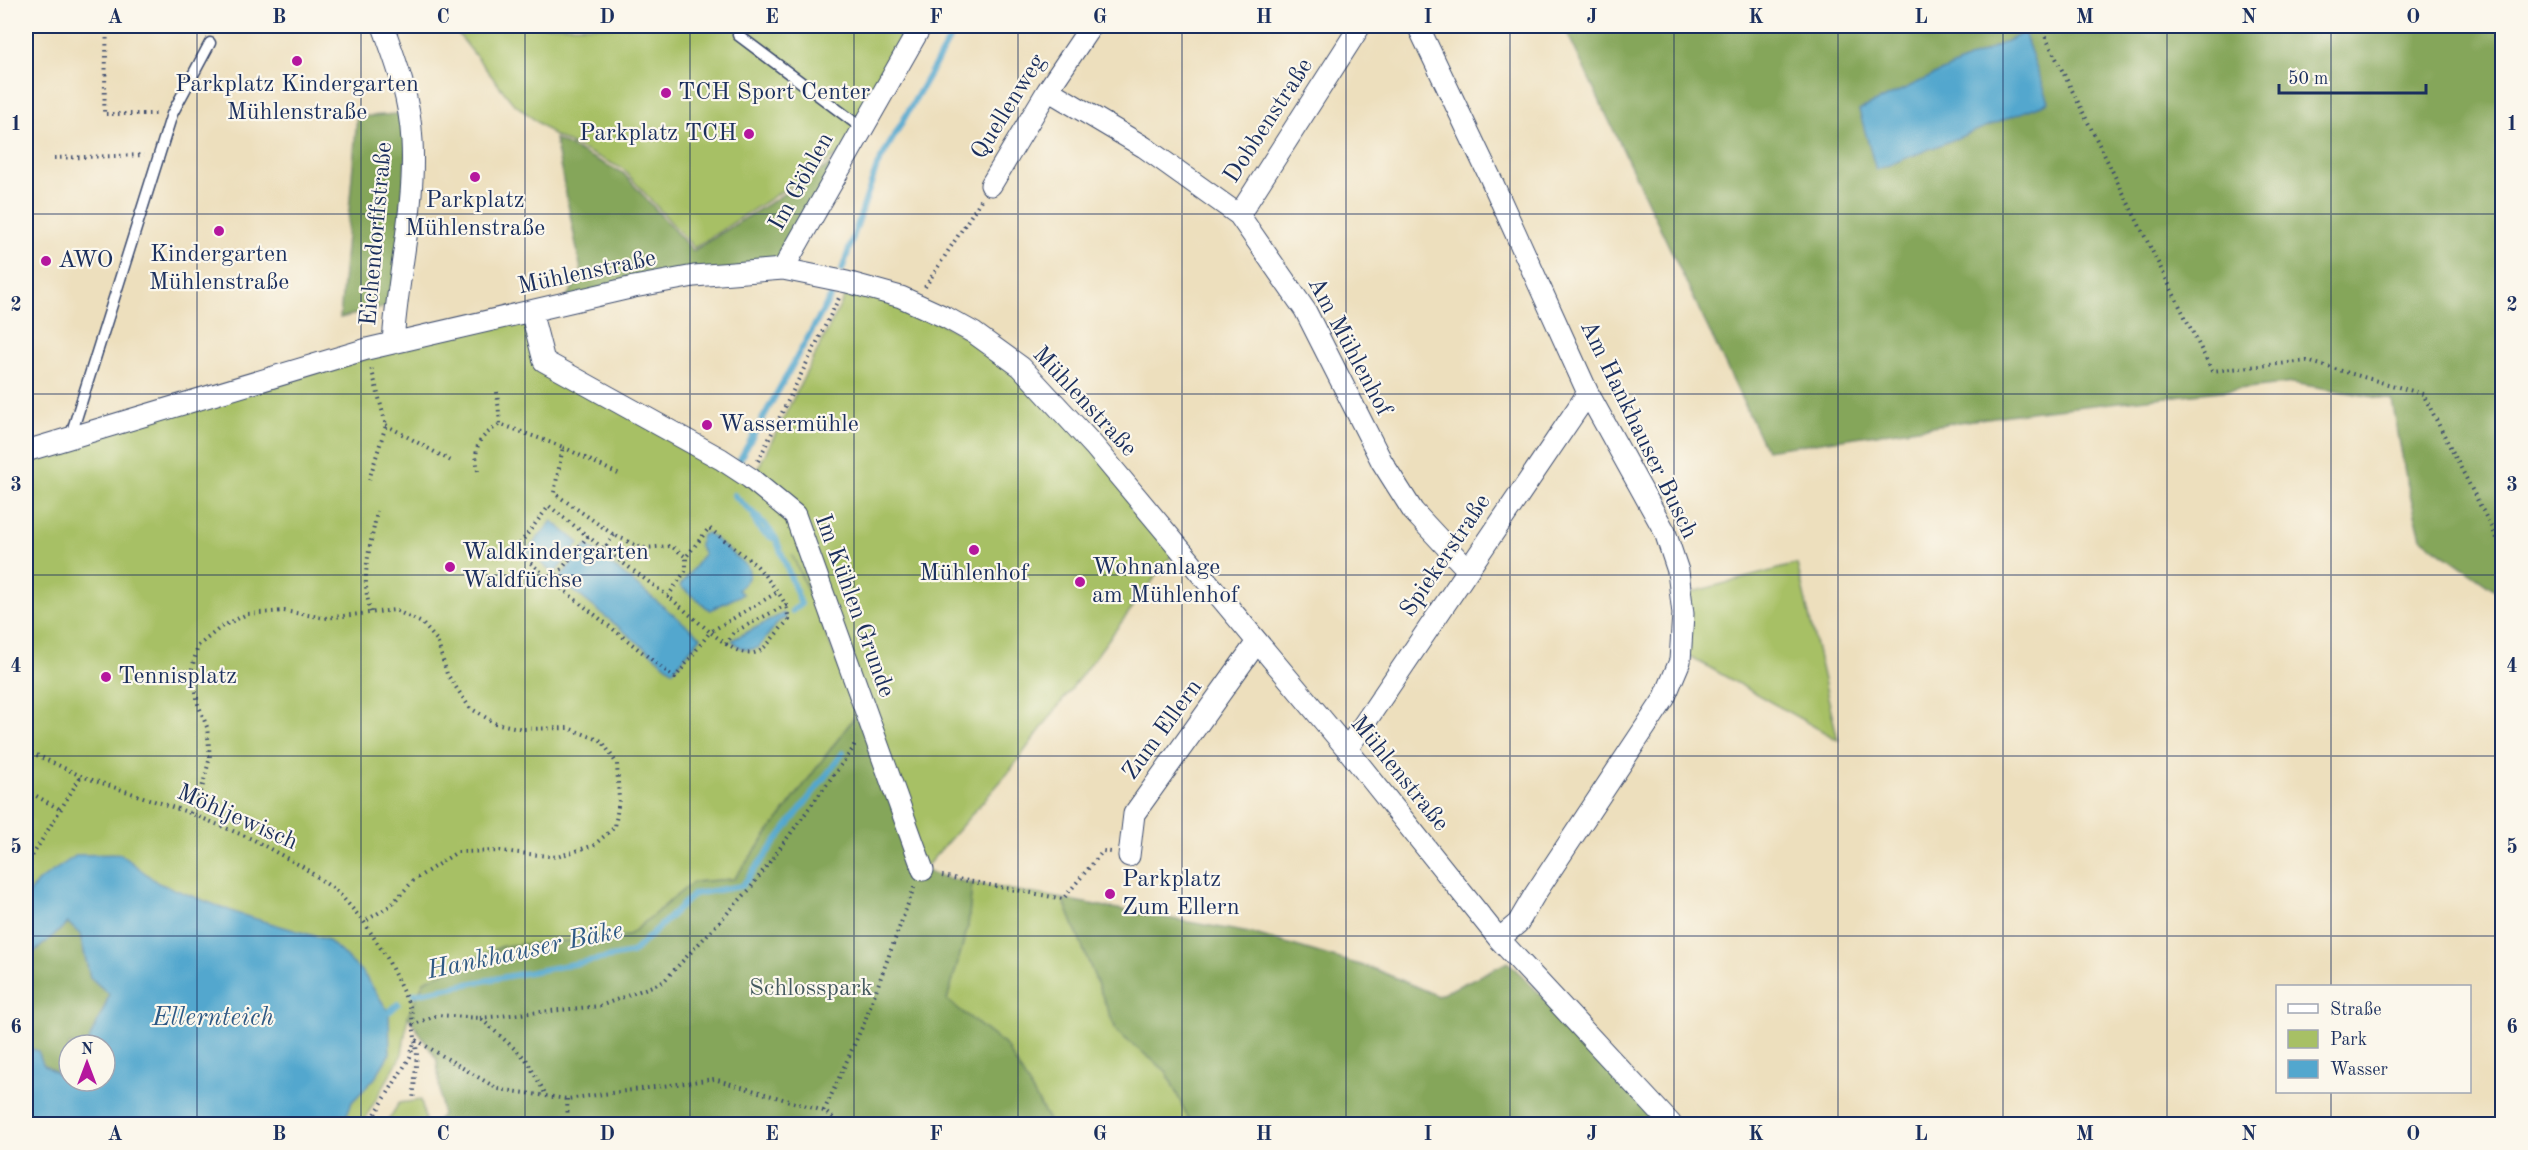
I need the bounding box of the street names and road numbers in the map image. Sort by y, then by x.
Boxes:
street label: Quellenweg [967,50,1051,164]
street label: Dobbenstraße [1220,54,1318,188]
street label: Im Göhlen [765,129,839,235]
street label: Eichendorffstraße [357,141,397,327]
street label: Mühlenstraße [516,247,658,299]
street label: Am Mühlenhof [1302,274,1396,421]
street label: Am Hankhauser Busch [1575,317,1701,543]
street label: Mühlenstraße [1027,342,1141,462]
street label: Spiekerstraße [1396,490,1496,622]
street label: Im Kühlen Grunde [810,511,898,701]
street label: Zum Ellern [1119,675,1207,785]
street label: Mühlenstraße [1345,712,1453,836]
street label: Möhljewisch [173,781,301,855]

